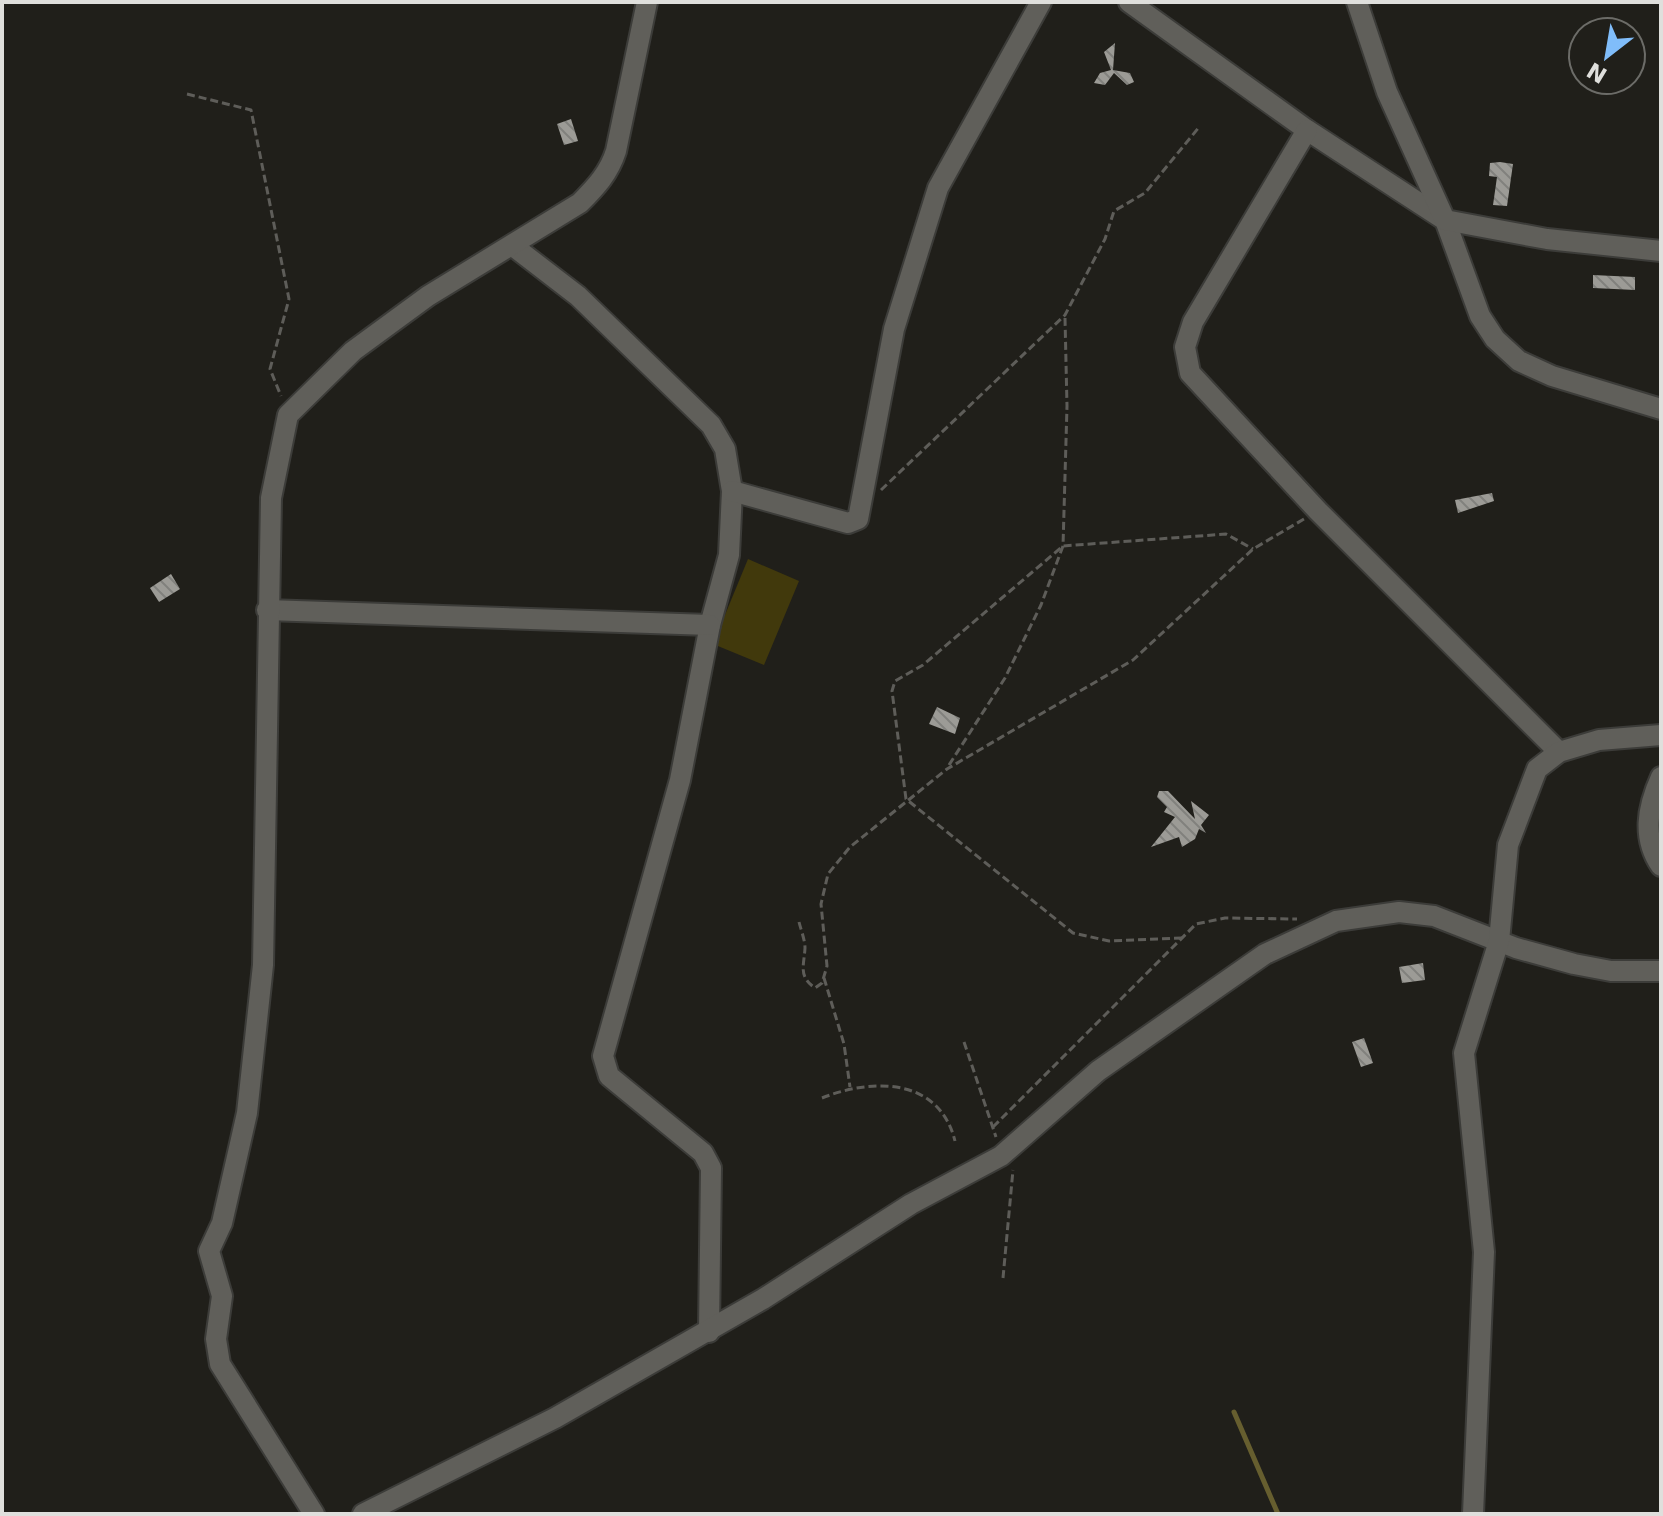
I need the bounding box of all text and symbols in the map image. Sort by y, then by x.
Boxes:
north arrow [1567,16,1647,96]
text: N [1583,57,1611,88]

